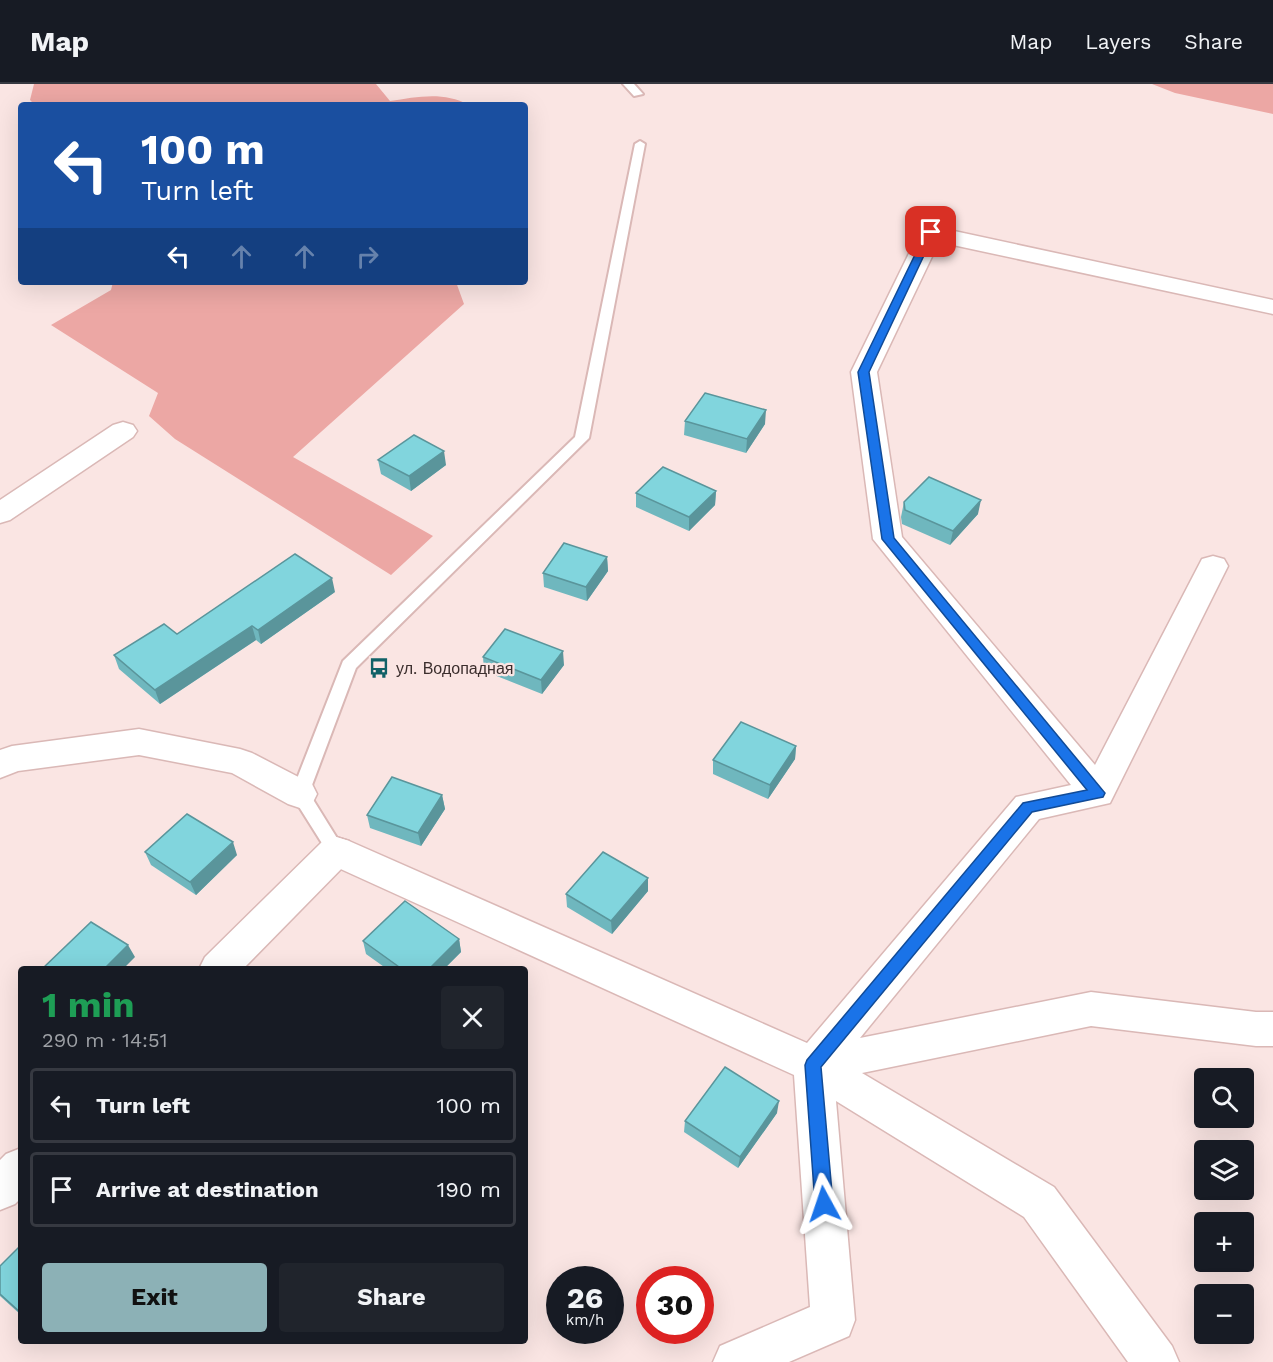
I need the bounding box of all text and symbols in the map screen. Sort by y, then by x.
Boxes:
text: Map [30,25,89,58]
text: Map [1009,29,1052,54]
text: Layers [1085,29,1151,54]
text: Share [1184,29,1243,54]
text: 100 m [141,125,265,174]
icon: left [42,126,120,204]
text: Turn left [141,175,253,207]
pin [905,206,956,257]
icon: arrive [914,215,947,248]
icon: left [162,240,195,273]
icon: ahead [225,240,258,273]
icon: ahead [288,240,321,273]
icon: right [351,240,384,273]
bus stop icon: ул. Водопадная [367,656,391,680]
place label: ул. Водопадная [396,659,513,678]
text: 1 min [42,984,134,1026]
button: close [441,986,504,1049]
text: 290 m · 14:51 [42,1028,167,1052]
map controls [1194,1068,1254,1344]
button: search [1194,1068,1254,1128]
icon: left [45,1089,78,1122]
text: Turn left [96,1093,190,1118]
text: 100 m [437,1093,501,1118]
button: layers [1194,1140,1254,1200]
position arrow [792,1172,856,1236]
icon: arrive [45,1173,78,1206]
text: Arrive at destination [96,1177,319,1202]
text: 190 m [437,1177,501,1202]
button: + [1194,1212,1254,1272]
button: Exit [42,1263,267,1332]
button: Share [279,1263,504,1332]
speed limit sign: 30 [636,1266,714,1344]
text: 26 [567,1280,603,1315]
button: − [1194,1284,1254,1344]
text: km/h [566,1311,604,1329]

